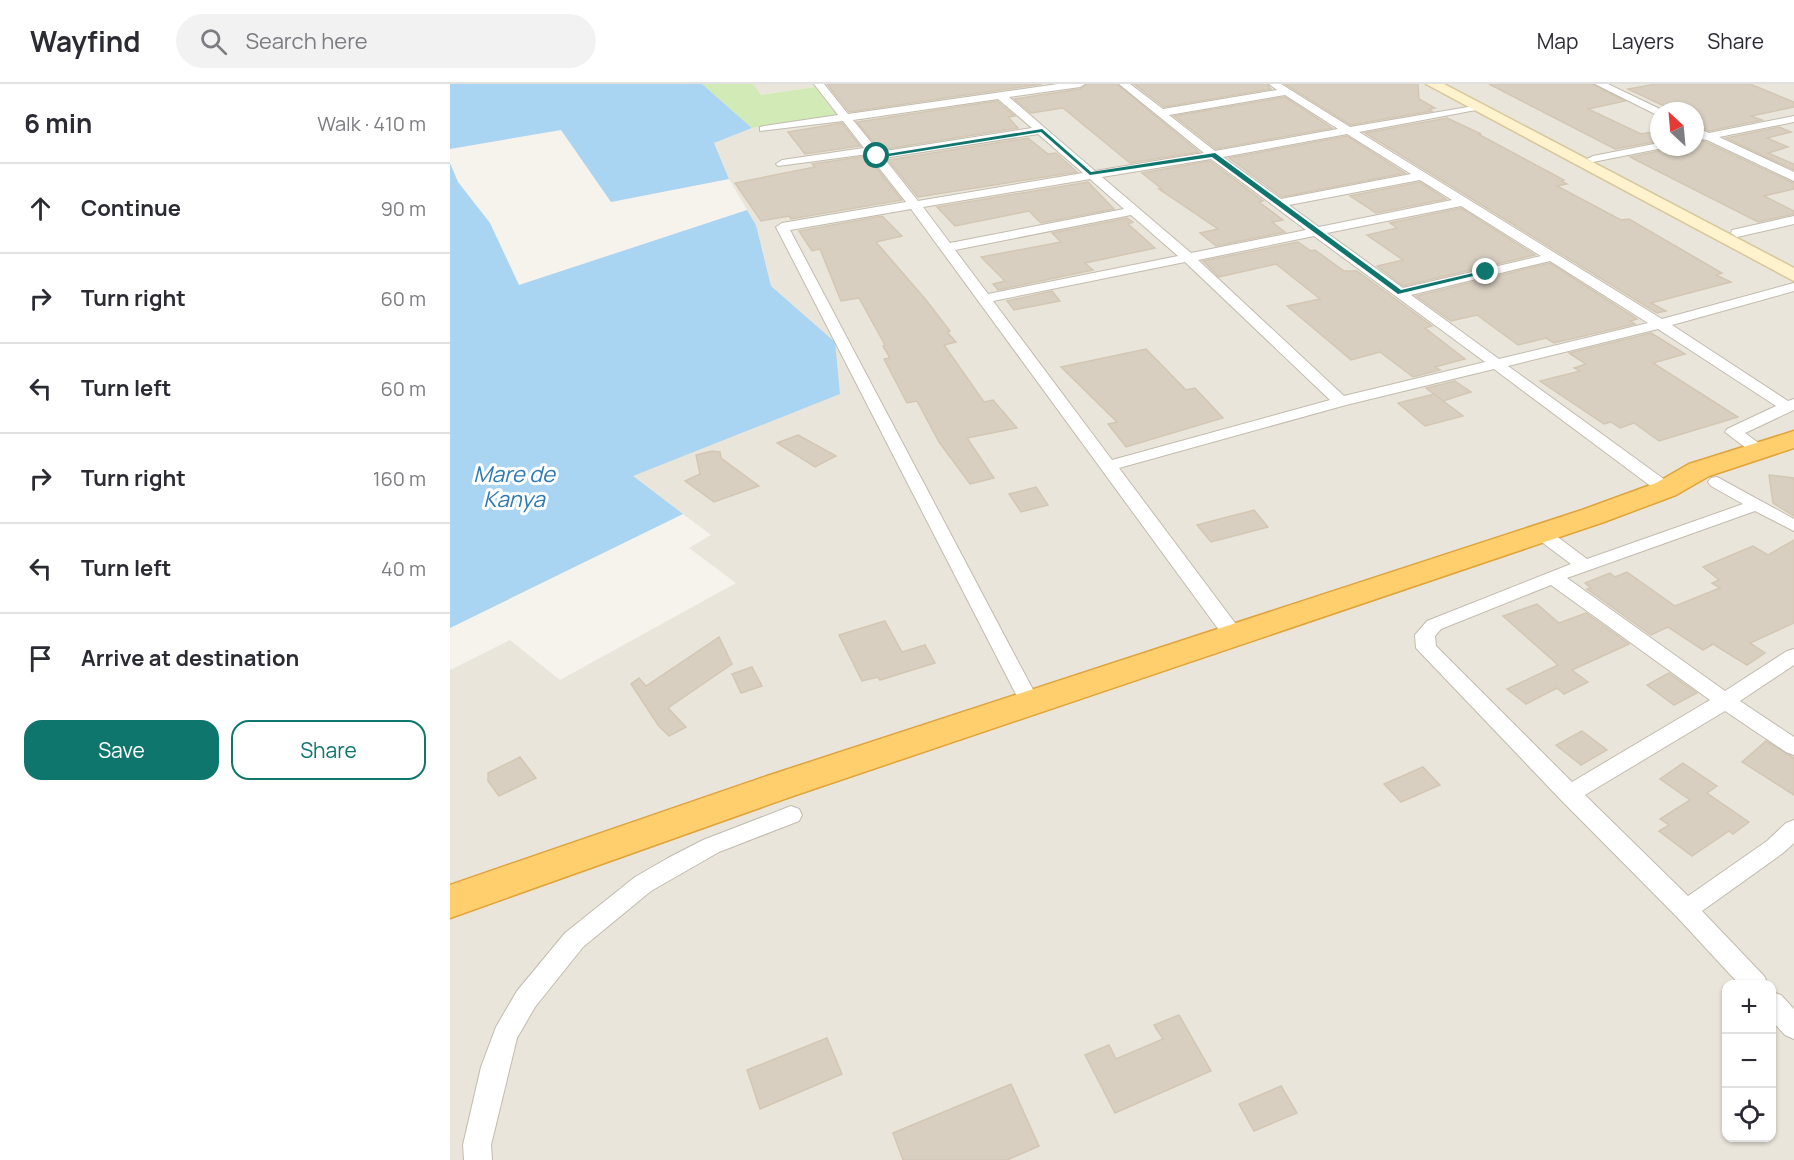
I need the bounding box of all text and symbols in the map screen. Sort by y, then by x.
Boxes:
search box [176,14,596,68]
text: Wayfind [30,22,140,60]
icon: search [197,25,230,58]
text: Search here [245,26,368,56]
text: Map [1537,27,1578,55]
text: Layers [1611,27,1674,55]
text: Share [1707,27,1764,55]
north arrow [1650,102,1704,156]
text: 6 min [24,105,92,141]
text: Walk · 410 m [317,110,426,137]
route start [863,142,889,168]
icon: ahead [24,192,57,225]
text: Continue [81,193,181,223]
text: 90 m [380,195,426,222]
route end [1472,258,1498,284]
icon: right [24,282,57,315]
text: Turn right [81,283,186,313]
text: 60 m [380,285,426,312]
icon: left [24,372,57,405]
text: Turn left [81,373,171,403]
text: 60 m [380,375,426,402]
water label: Mare de Kanya [473,459,556,514]
icon: right [24,462,57,495]
text: Turn right [81,463,186,493]
text: 160 m [373,465,426,492]
icon: left [24,552,57,585]
text: Turn left [81,553,171,583]
text: 40 m [381,555,426,582]
icon: arrive [24,642,57,675]
text: Arrive at destination [81,643,299,673]
button: Save [24,720,219,780]
button: Share [231,720,426,780]
map controls [1722,980,1776,1142]
button: + [1722,980,1776,1034]
button: − [1722,1034,1776,1088]
button: locate [1722,1088,1776,1142]

